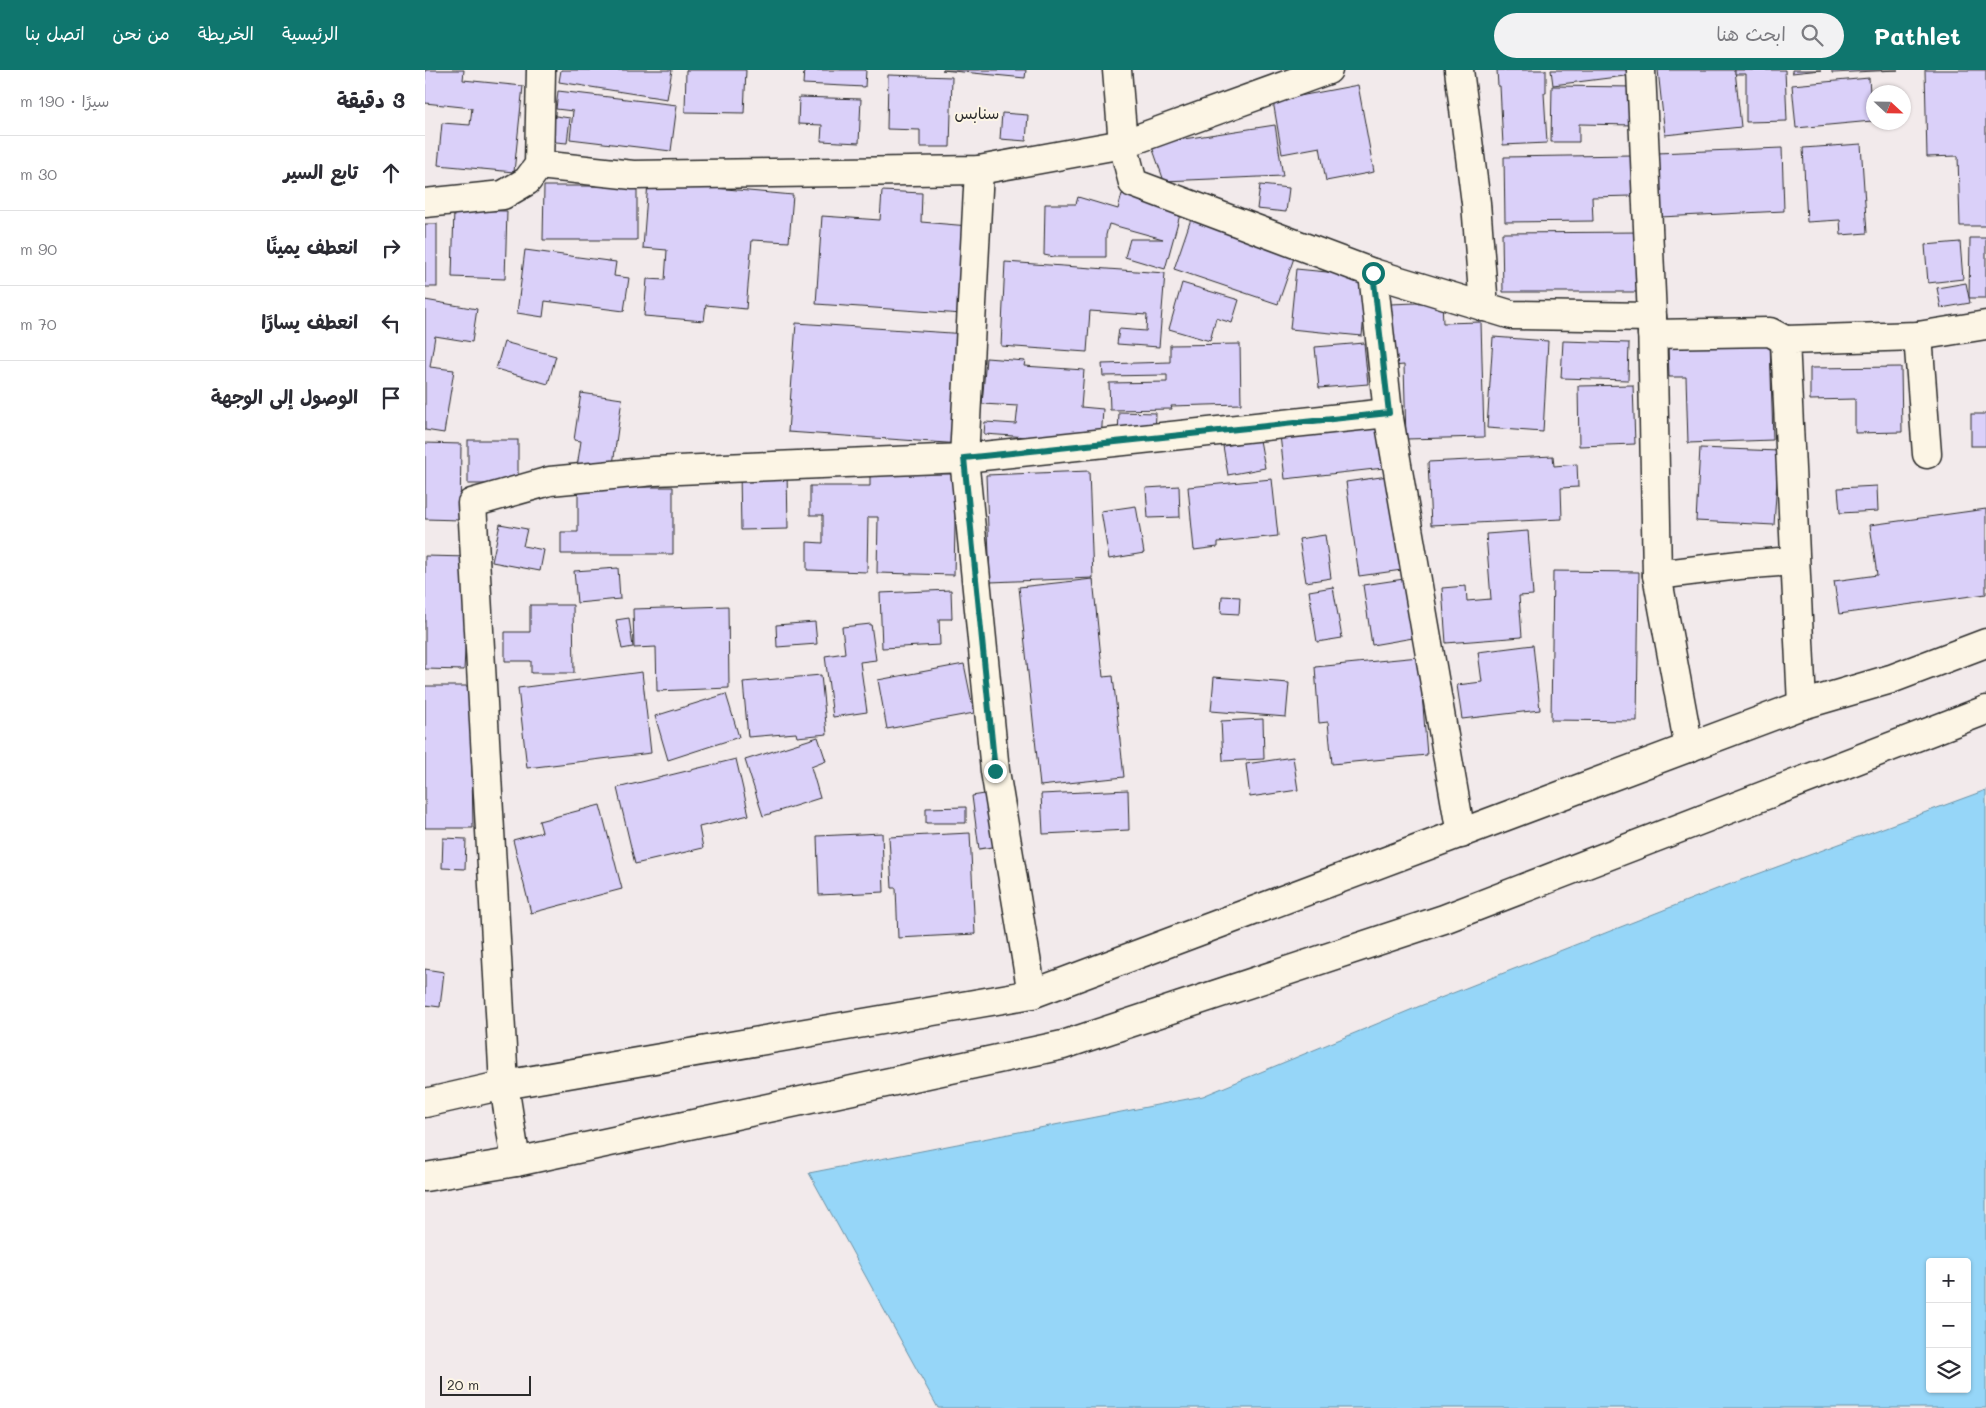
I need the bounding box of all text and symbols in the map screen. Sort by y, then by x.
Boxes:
search box [1494,13,1844,58]
text: Pathlet [1874,20,1961,51]
text: اتصل بنا [25,21,85,45]
text: من نحن [113,21,170,45]
text: الخريطة [198,21,254,45]
text: الرئيسية [282,21,338,45]
text: ابحث هنا [1716,21,1786,46]
icon: search [1798,21,1826,49]
north arrow [1866,85,1911,130]
text: 3 دقيقة [336,86,405,113]
text: سيرًا · 190 m [20,90,109,111]
district label: سنابس [955,102,999,123]
text: تابع السير [283,159,358,184]
icon: ahead [377,159,405,187]
text: 30 m [20,163,57,184]
text: انعطف يمينًا [266,234,358,259]
icon: right [377,234,405,262]
text: 90 m [20,238,57,259]
route start [1362,262,1385,285]
text: انعطف يسارًا [261,309,358,334]
icon: left [377,309,405,337]
text: 70 m [20,313,57,334]
text: الوصول إلى الوجهة [211,384,358,409]
icon: arrive [377,384,405,412]
route end [984,760,1007,783]
map controls [1926,1258,1971,1393]
button: + [1926,1258,1971,1303]
button: − [1926,1303,1971,1348]
button: layers [1926,1348,1971,1393]
scale bar [440,1373,531,1396]
text: 20 m [447,1375,479,1394]

